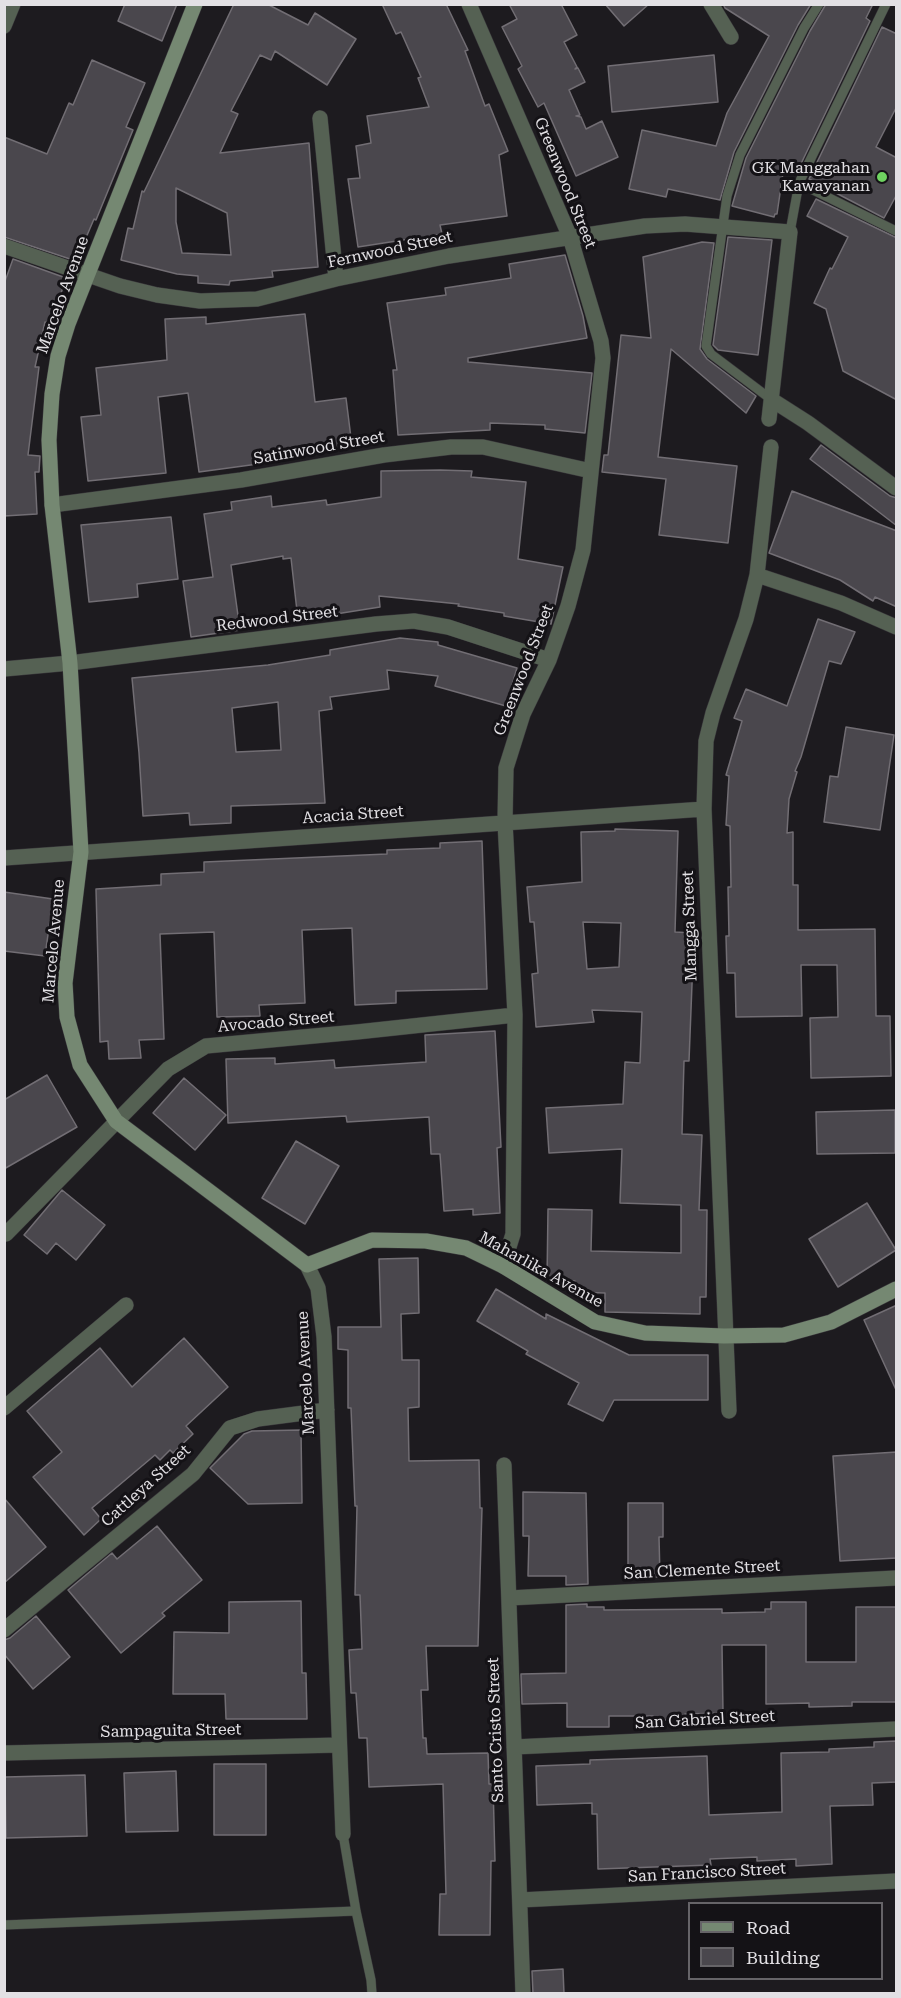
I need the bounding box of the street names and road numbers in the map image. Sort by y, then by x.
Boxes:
street label: Greenwood Street [530,115,600,251]
street label: Fernwood Street [326,227,454,273]
street label: Marcelo Avenue [33,233,93,357]
street label: Satinwood Street [252,427,386,469]
street label: Greenwood Street [490,601,558,739]
street label: Redwood Street [215,602,339,636]
street label: Acacia Street [302,802,404,828]
street label: Mangga Street [678,870,702,982]
street label: Marcelo Avenue [39,878,69,1004]
street label: Avocado Street [217,1007,335,1037]
street label: Maharlika Avenue [476,1228,606,1312]
street label: Marcelo Avenue [293,1311,319,1435]
street label: Cattleya Street [97,1441,195,1531]
street label: San Clemente Street [623,1556,781,1584]
street label: Santo Cristo Street [484,1657,508,1803]
street label: San Gabriel Street [635,1707,775,1733]
street label: Sampaguita Street [100,1720,242,1742]
street label: San Francisco Street [627,1859,787,1887]

